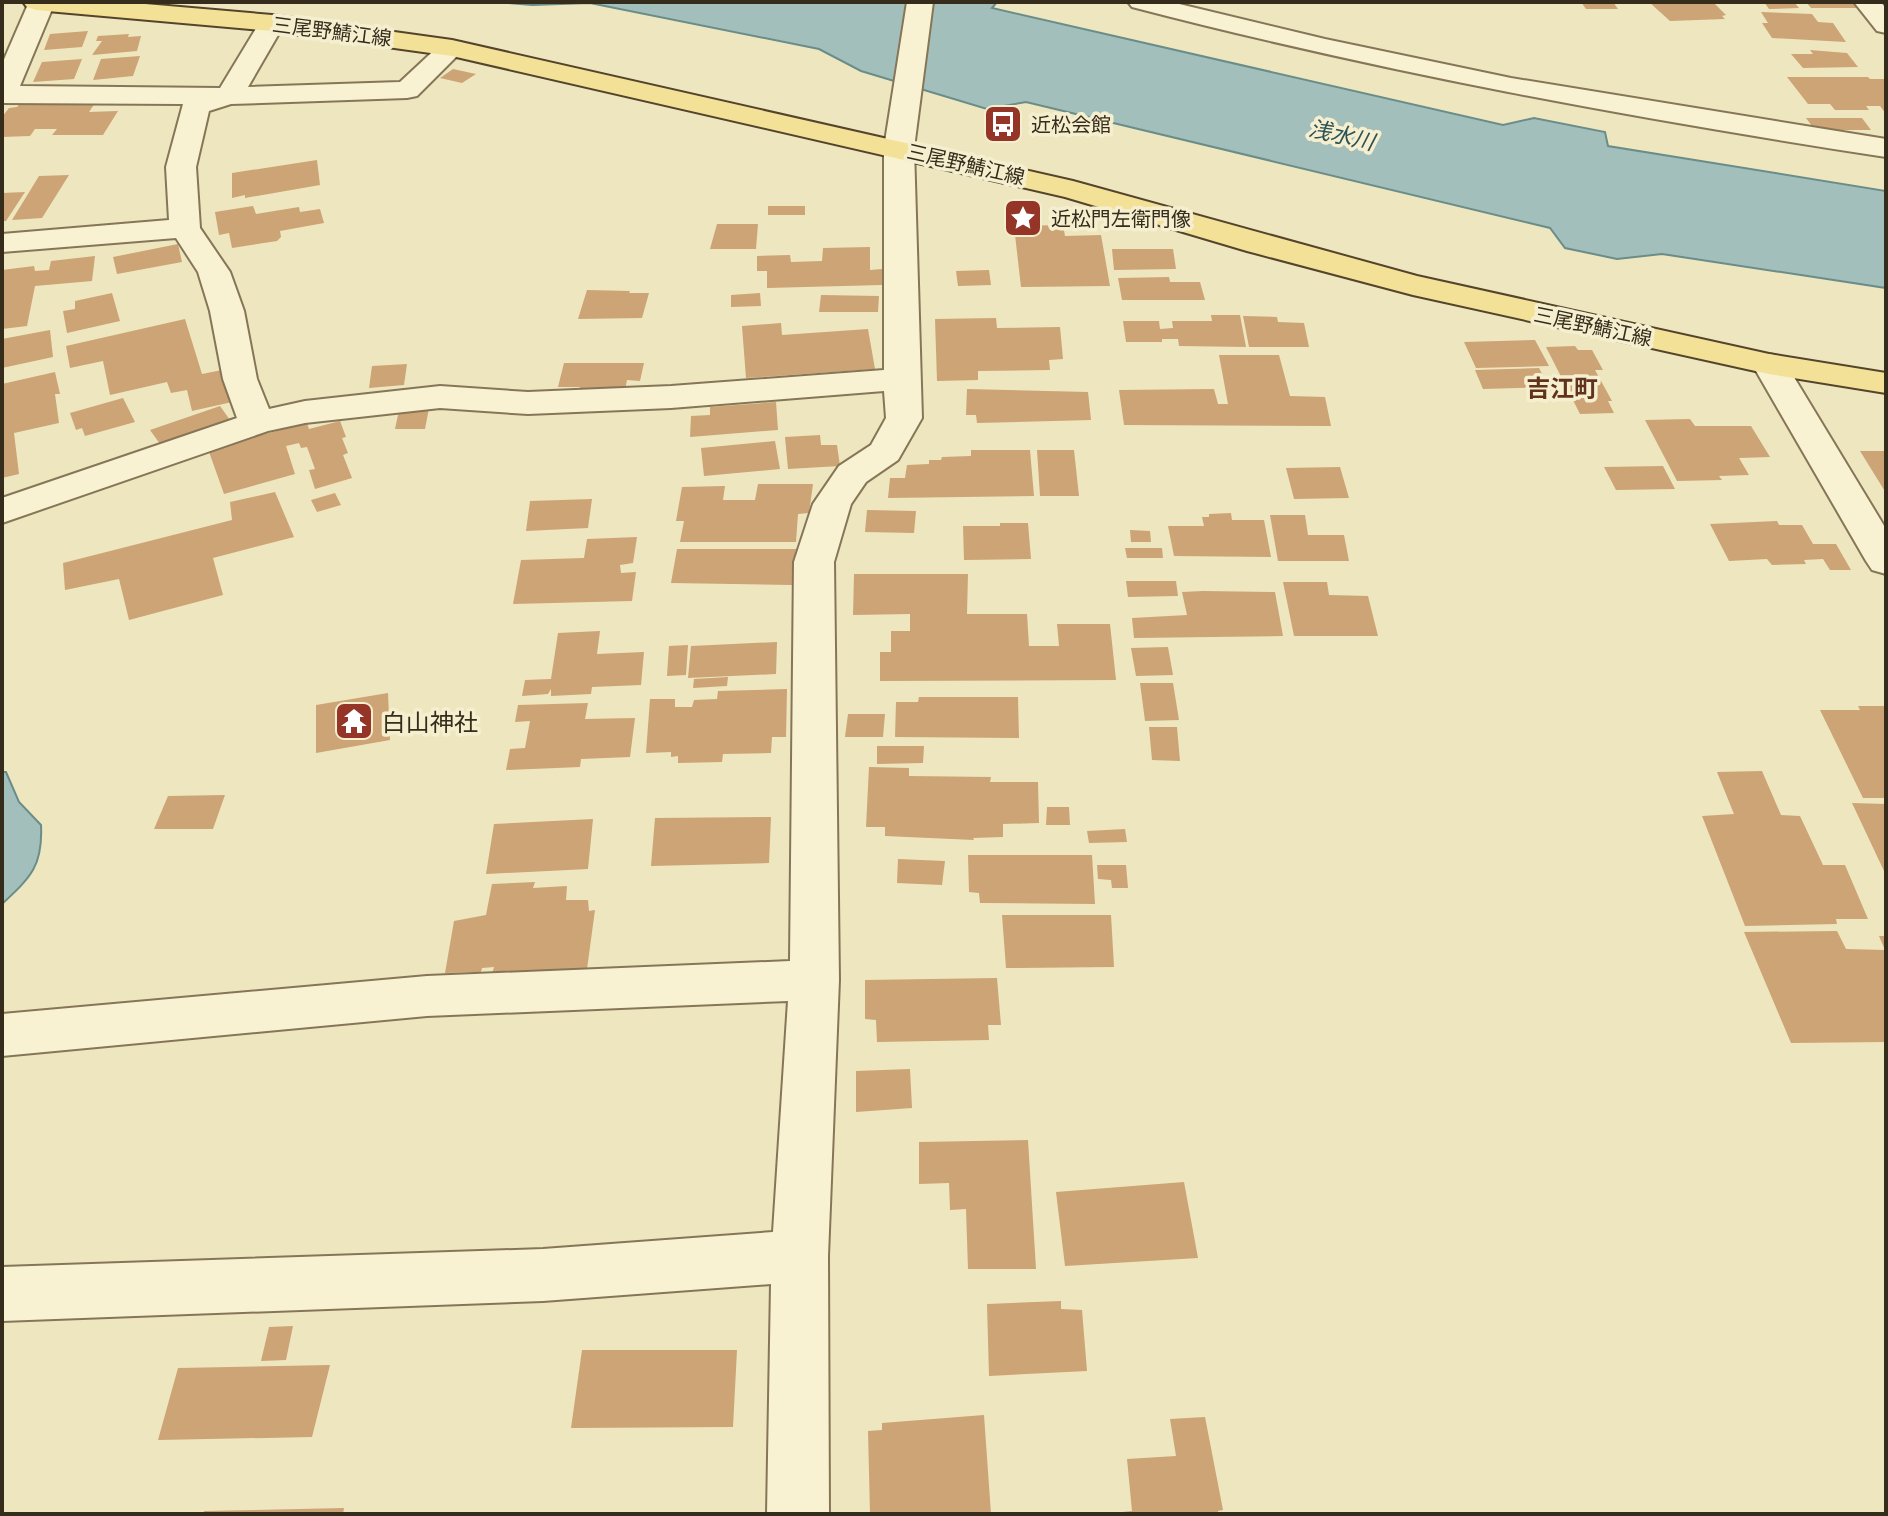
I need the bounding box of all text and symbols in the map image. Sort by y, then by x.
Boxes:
street label: 三尾野鯖江線 [271,10,393,52]
bus stop icon: 近松会館 [982,103,1024,145]
place label: 近松会館 [1031,111,1111,138]
water label: 浅水川 [1306,112,1379,156]
street label: 三尾野鯖江線 [905,137,1027,191]
place icon: 近松門左衛門像 [1002,197,1044,239]
place label: 近松門左衛門像 [1051,205,1191,232]
street label: 三尾野鯖江線 [1532,300,1654,352]
district label: 吉江町 [1526,371,1598,404]
temple icon: 白山神社 [333,700,375,742]
place label: 白山神社 [382,705,478,738]

